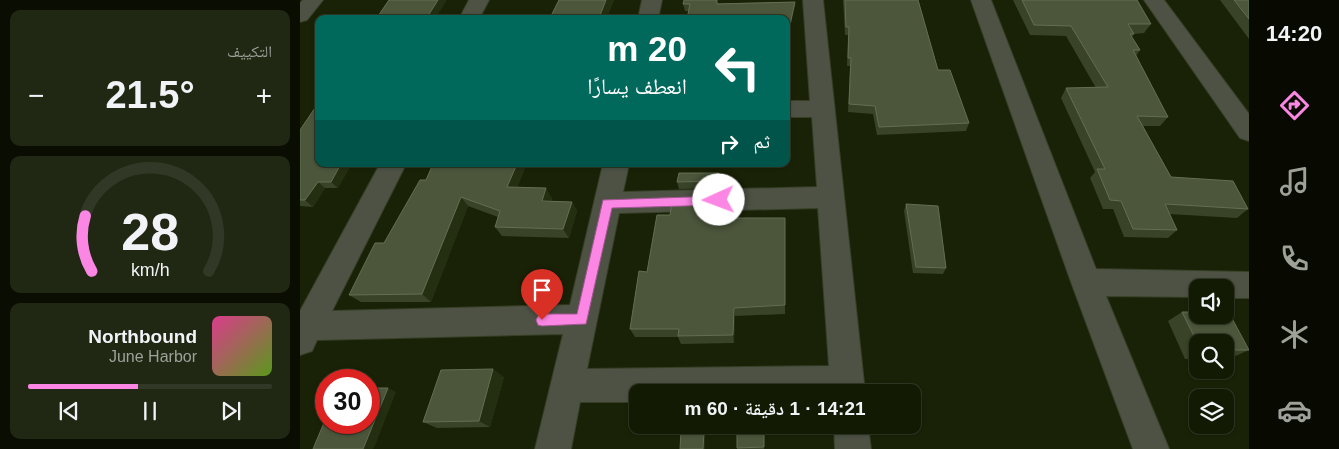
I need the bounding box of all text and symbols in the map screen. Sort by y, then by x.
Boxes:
text: 14:20 [1266,21,1322,46]
text: 20 m [607,29,687,68]
icon: left [705,35,770,100]
text: التكييف [227,43,272,60]
text: 21.5° [105,74,195,116]
text: انعطف يسارًا [587,74,687,99]
text: − [28,80,44,111]
text: + [256,80,272,111]
icon: directions [1277,88,1312,123]
icon: right [715,130,743,158]
text: ثم [753,131,770,152]
icon: music [1277,164,1312,199]
position arrow [692,173,744,225]
text: 28 [121,203,179,261]
icon: phone [1277,241,1312,276]
text: km/h [131,260,169,280]
pin [521,269,563,320]
icon: arrive [528,276,556,304]
map controls [1189,279,1234,434]
button: sound [1189,279,1234,324]
icon: climate [1277,317,1312,352]
text: Northbound [88,326,197,347]
button: search [1189,334,1234,379]
text: June Harbor [109,348,197,365]
speed limit sign: 30 [315,369,380,434]
button: layers [1189,389,1234,434]
icon: car [1277,393,1312,428]
icon: previous [55,397,83,425]
icon: pause [136,397,164,425]
icon: next [217,397,245,425]
text: 14:21 · 1 دقيقة · 60 m [684,398,866,419]

